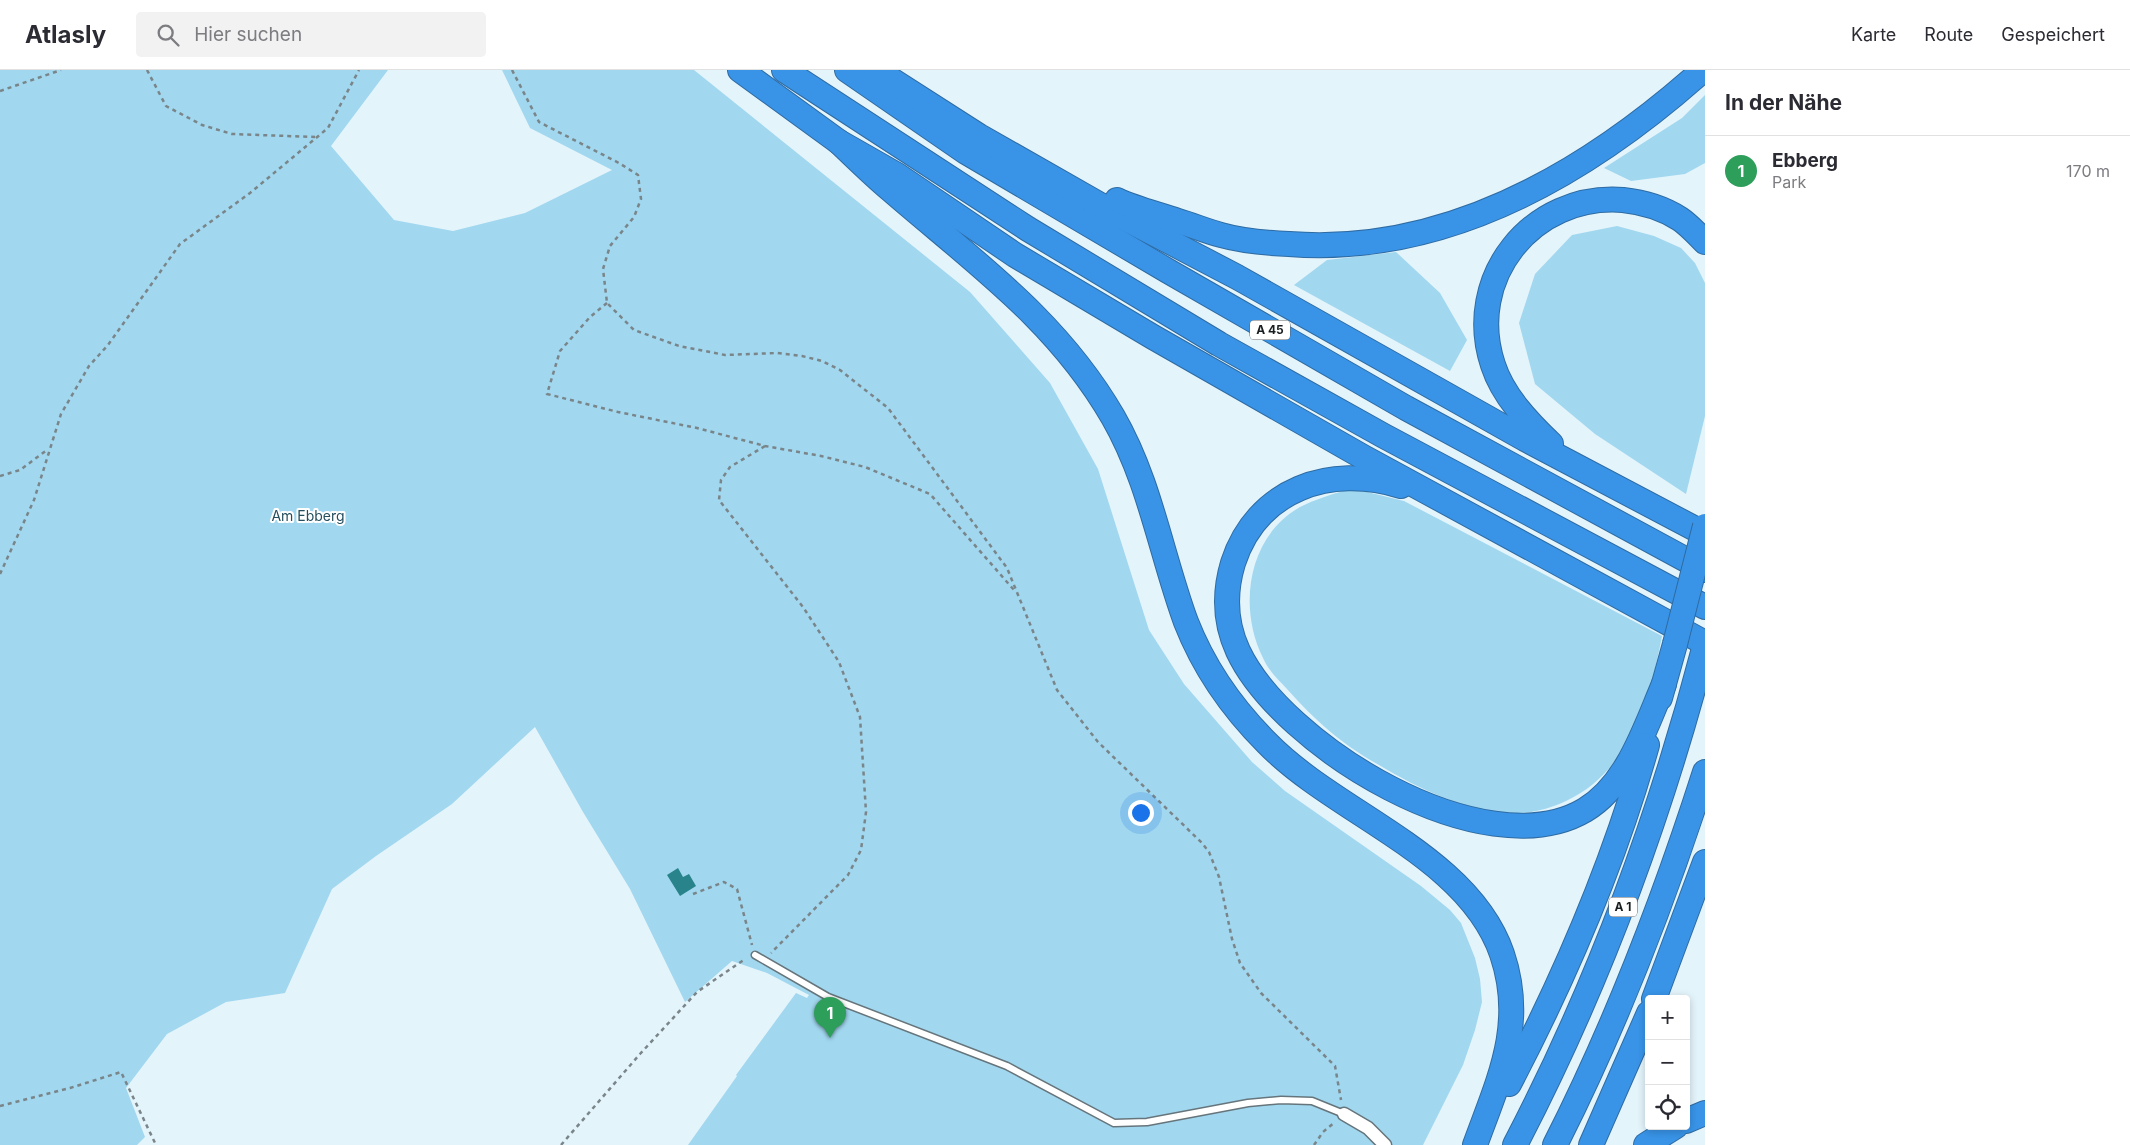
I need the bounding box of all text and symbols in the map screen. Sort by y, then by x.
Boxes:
search box [136,12,486,57]
text: Atlasly [25,20,106,49]
icon: search [154,21,182,49]
text: Hier suchen [194,23,302,46]
text: Karte [1851,24,1896,45]
text: Route [1924,24,1973,45]
text: Gespeichert [2001,24,2105,45]
text: In der Nähe [1725,90,1842,115]
text: Ebberg [1772,149,1838,172]
text: 1 [1738,161,1744,181]
text: 170 m [2066,161,2110,181]
text: Park [1772,172,1806,192]
road number: A 45 [1250,320,1290,340]
park label: Am Ebberg [271,507,345,524]
your location [1128,800,1154,826]
road number: A 1 [1609,898,1637,916]
map controls [1645,995,1690,1130]
button: + [1645,995,1690,1040]
pin: 1 [814,997,846,1038]
button: − [1645,1040,1690,1085]
button: locate [1645,1085,1690,1130]

